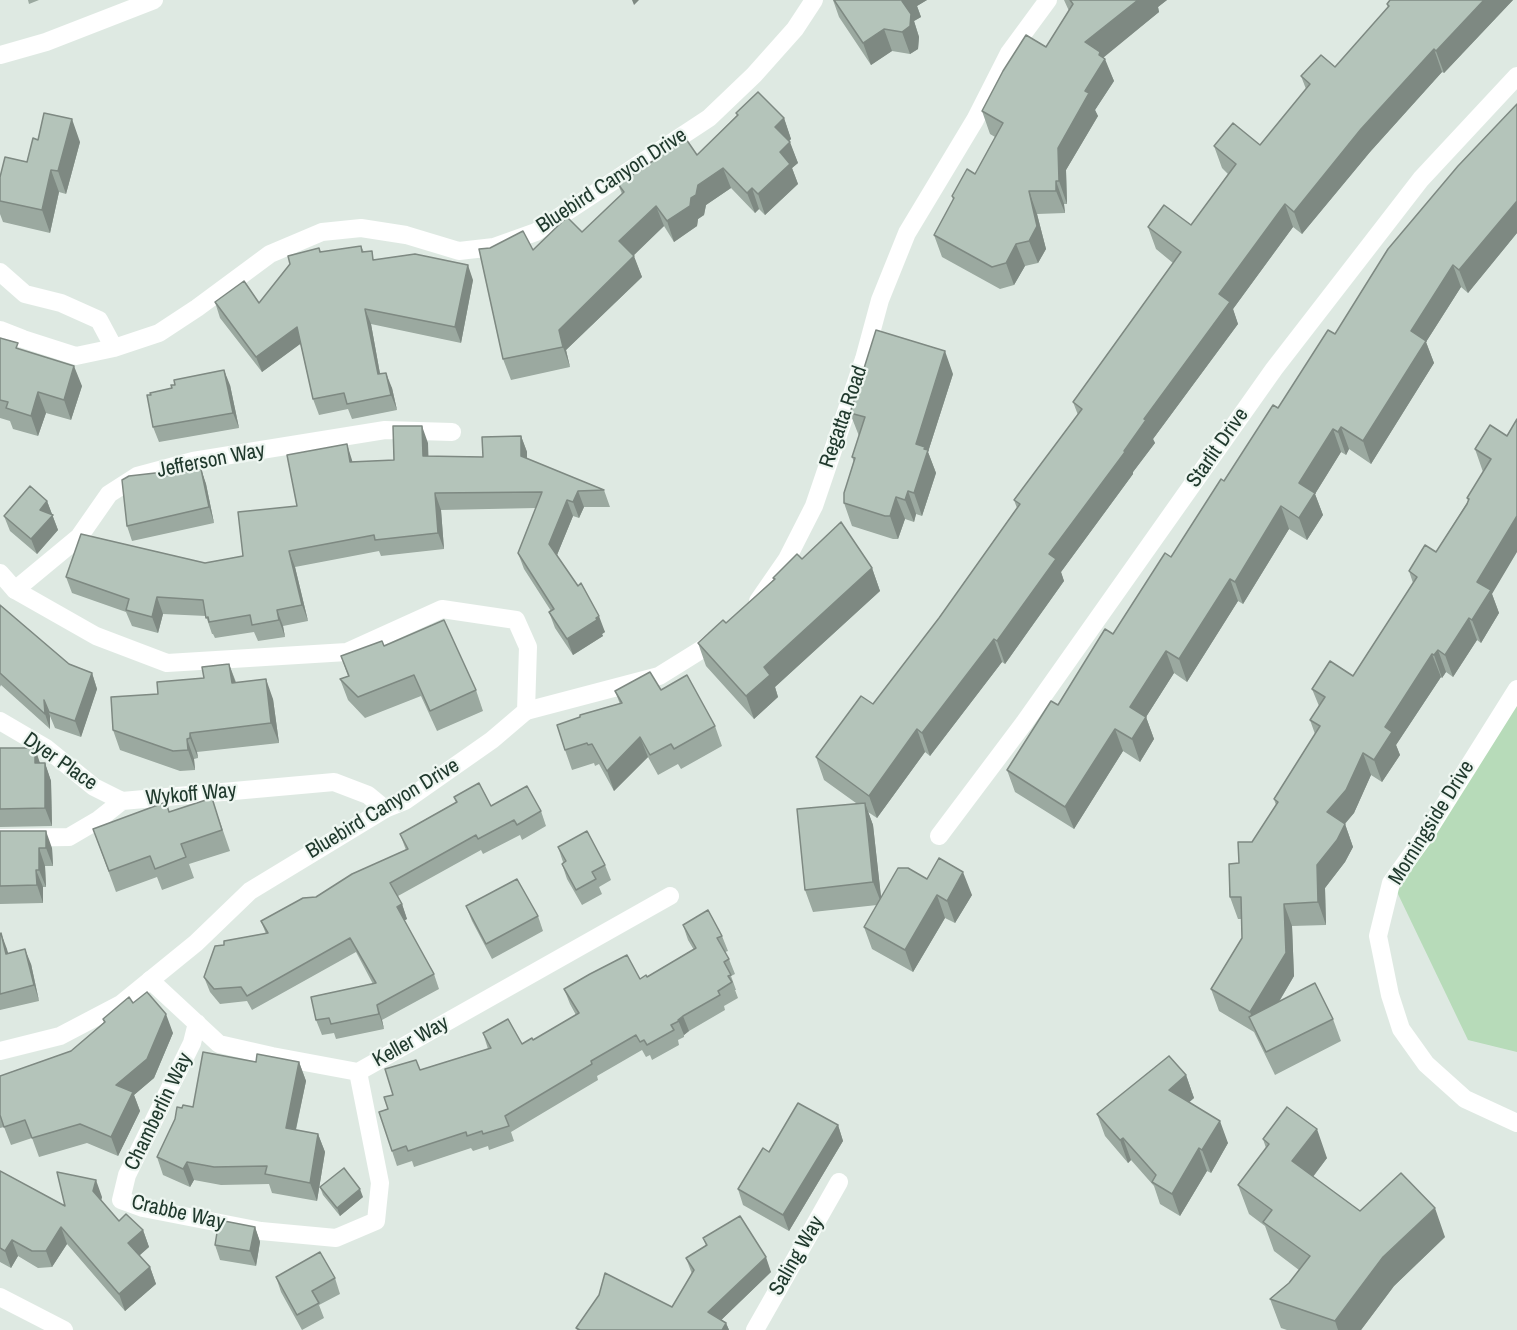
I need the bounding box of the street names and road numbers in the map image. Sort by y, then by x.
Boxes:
street label: Bluebird Canyon Drive [532,123,692,239]
street label: Regatta Road [815,363,873,471]
street label: Starlit Drive [1182,404,1254,492]
street label: Jefferson Way [155,438,267,484]
street label: Dyer Place [18,728,102,796]
street label: Bluebird Canyon Drive [302,753,464,865]
street label: Morningside Drive [1384,756,1480,890]
street label: Wykoff Way [145,778,237,812]
street label: Keller Way [369,1011,453,1073]
street label: Chamberlin Way [120,1049,198,1175]
street label: Crabbe Way [129,1190,227,1236]
street label: Saling Way [764,1212,830,1300]

